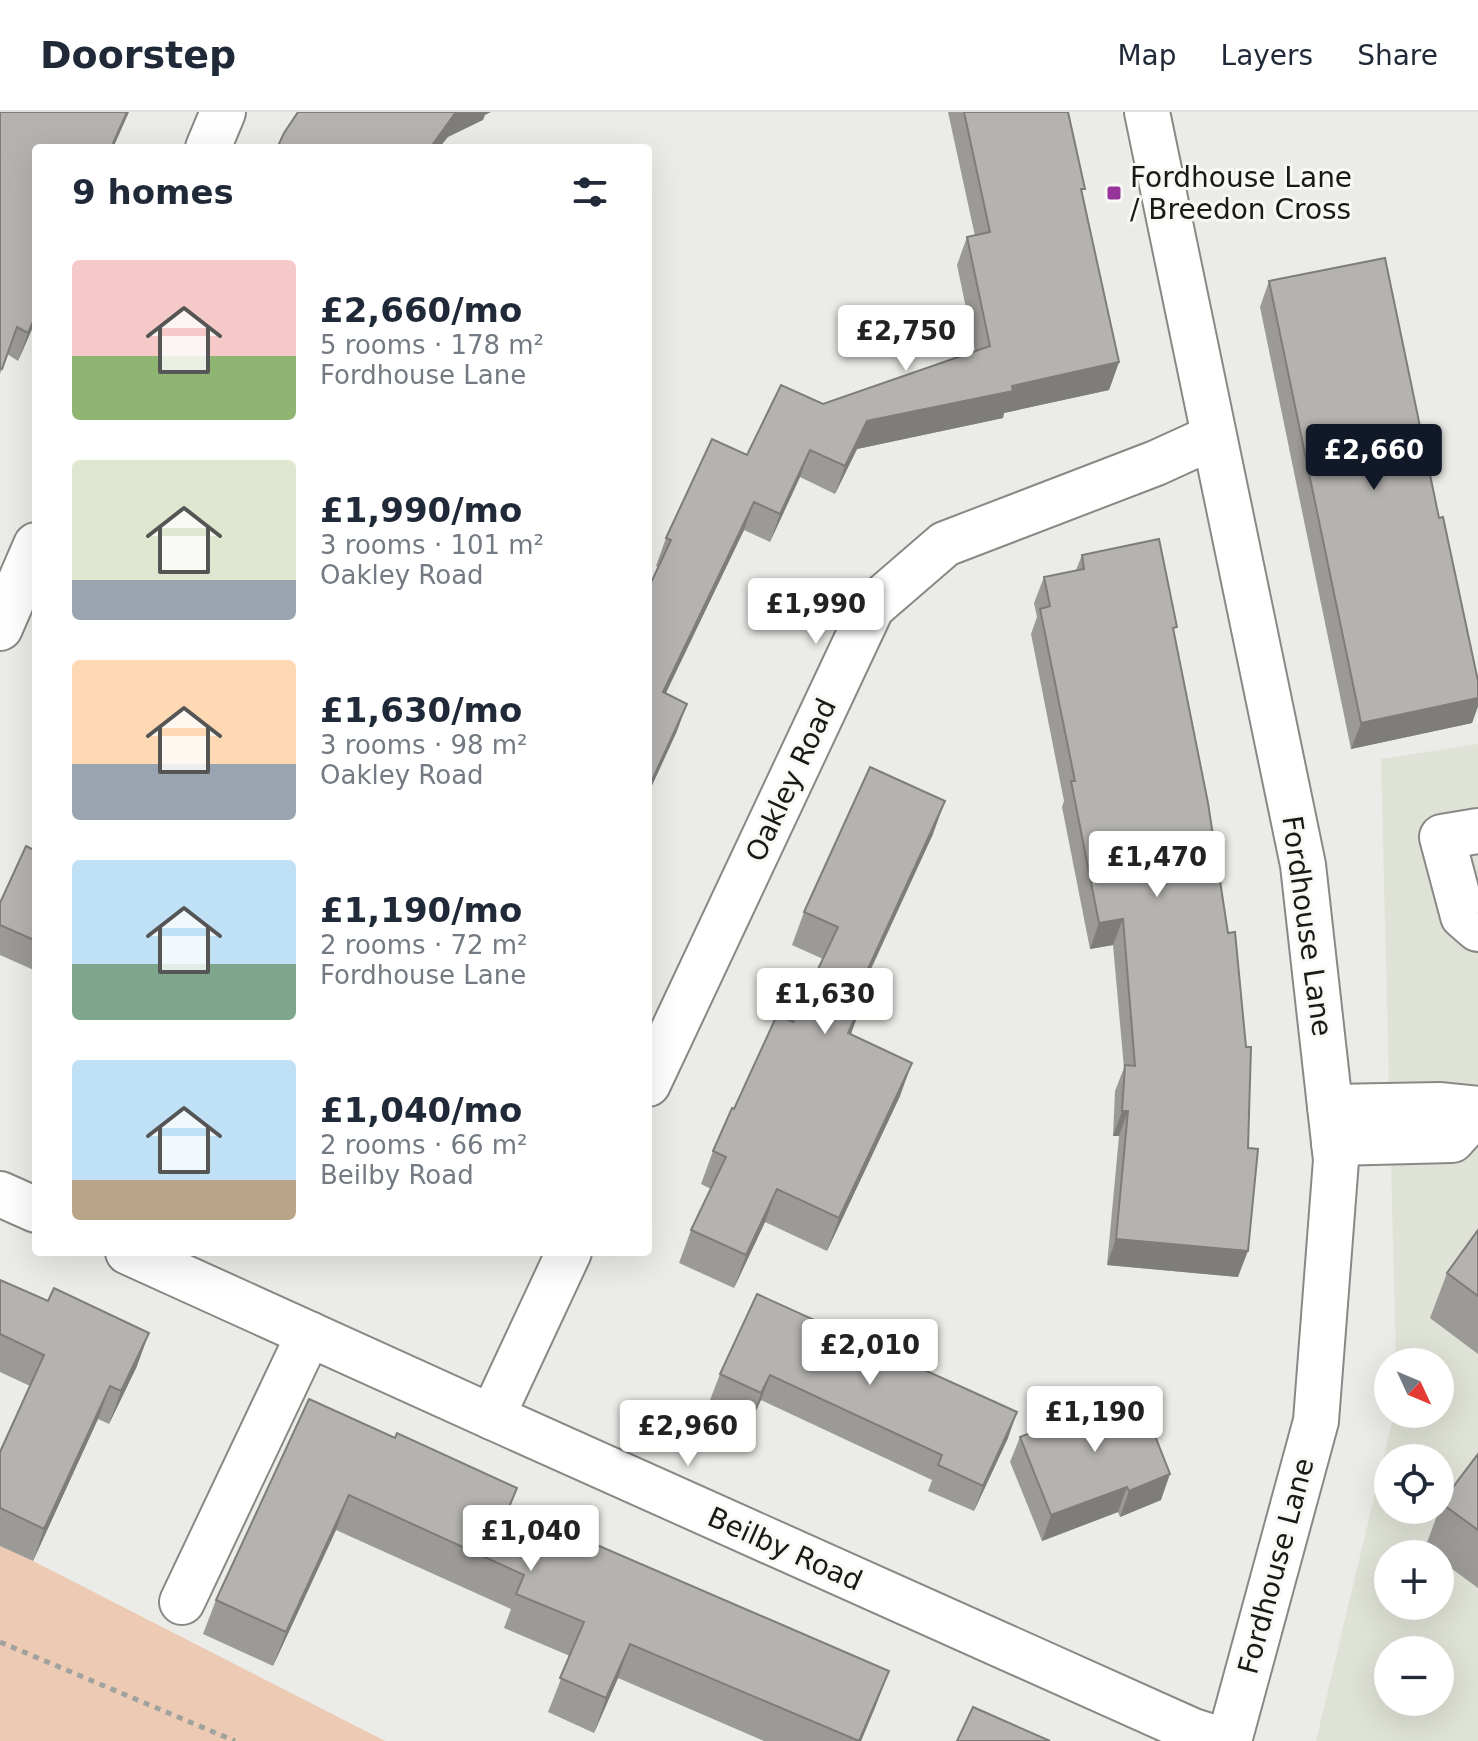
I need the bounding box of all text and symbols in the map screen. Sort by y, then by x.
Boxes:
text: Doorstep [40,33,236,77]
text: Map [1117,39,1177,72]
text: Layers [1221,39,1313,72]
text: Share [1357,39,1438,72]
place label: Fordhouse Lane / Breedon Cross [1130,161,1352,226]
icon: filters [568,170,612,214]
text: 9 homes [72,172,234,212]
marker: Fordhouse Lane / Breedon Cross [1105,184,1123,202]
text: £2,660/mo [320,290,522,330]
icon: home [136,292,232,388]
pin: £2,750 [841,305,971,373]
text: £2,750 [856,316,956,346]
text: 5 rooms · 178 m² [320,330,544,360]
text: Fordhouse Lane [320,360,526,390]
pin: £2,660 [1309,424,1439,492]
text: £2,660 [1324,435,1424,465]
text: £1,990/mo [320,490,522,530]
icon: home [136,492,232,588]
text: 3 rooms · 101 m² [320,530,544,560]
text: Oakley Road [320,560,484,590]
pin: £1,990 [751,578,881,646]
text: £1,990 [766,589,866,619]
text: £1,630/mo [320,690,522,730]
icon: home [136,692,232,788]
street label: Oakley Road [739,693,843,867]
text: 3 rooms · 98 m² [320,730,528,760]
text: Oakley Road [320,760,484,790]
street label: Fordhouse Lane [1275,814,1339,1038]
pin: £1,470 [1092,831,1222,899]
text: £1,470 [1107,842,1207,872]
text: £1,190/mo [320,890,522,930]
icon: home [136,892,232,988]
text: 2 rooms · 72 m² [320,930,528,960]
text: Fordhouse Lane [320,960,526,990]
pin: £1,630 [760,968,890,1036]
text: £1,630 [775,979,875,1009]
text: £1,040/mo [320,1090,522,1130]
icon: home [136,1092,232,1188]
text: 2 rooms · 66 m² [320,1130,528,1160]
text: Beilby Road [320,1160,474,1190]
pin: £2,010 [805,1319,935,1387]
text: £2,010 [820,1330,920,1360]
north arrow [1374,1348,1454,1428]
map controls [1374,1348,1454,1716]
pin: £1,190 [1030,1386,1160,1454]
text: £1,190 [1045,1397,1145,1427]
pin: £2,960 [623,1400,753,1468]
text: £2,960 [638,1411,738,1441]
button: locate [1374,1444,1454,1524]
street label: Fordhouse Lane [1231,1454,1321,1678]
street label: Beilby Road [703,1500,867,1598]
pin: £1,040 [466,1505,596,1573]
text: £1,040 [481,1516,581,1546]
button: + [1374,1540,1454,1620]
button: − [1374,1636,1454,1716]

